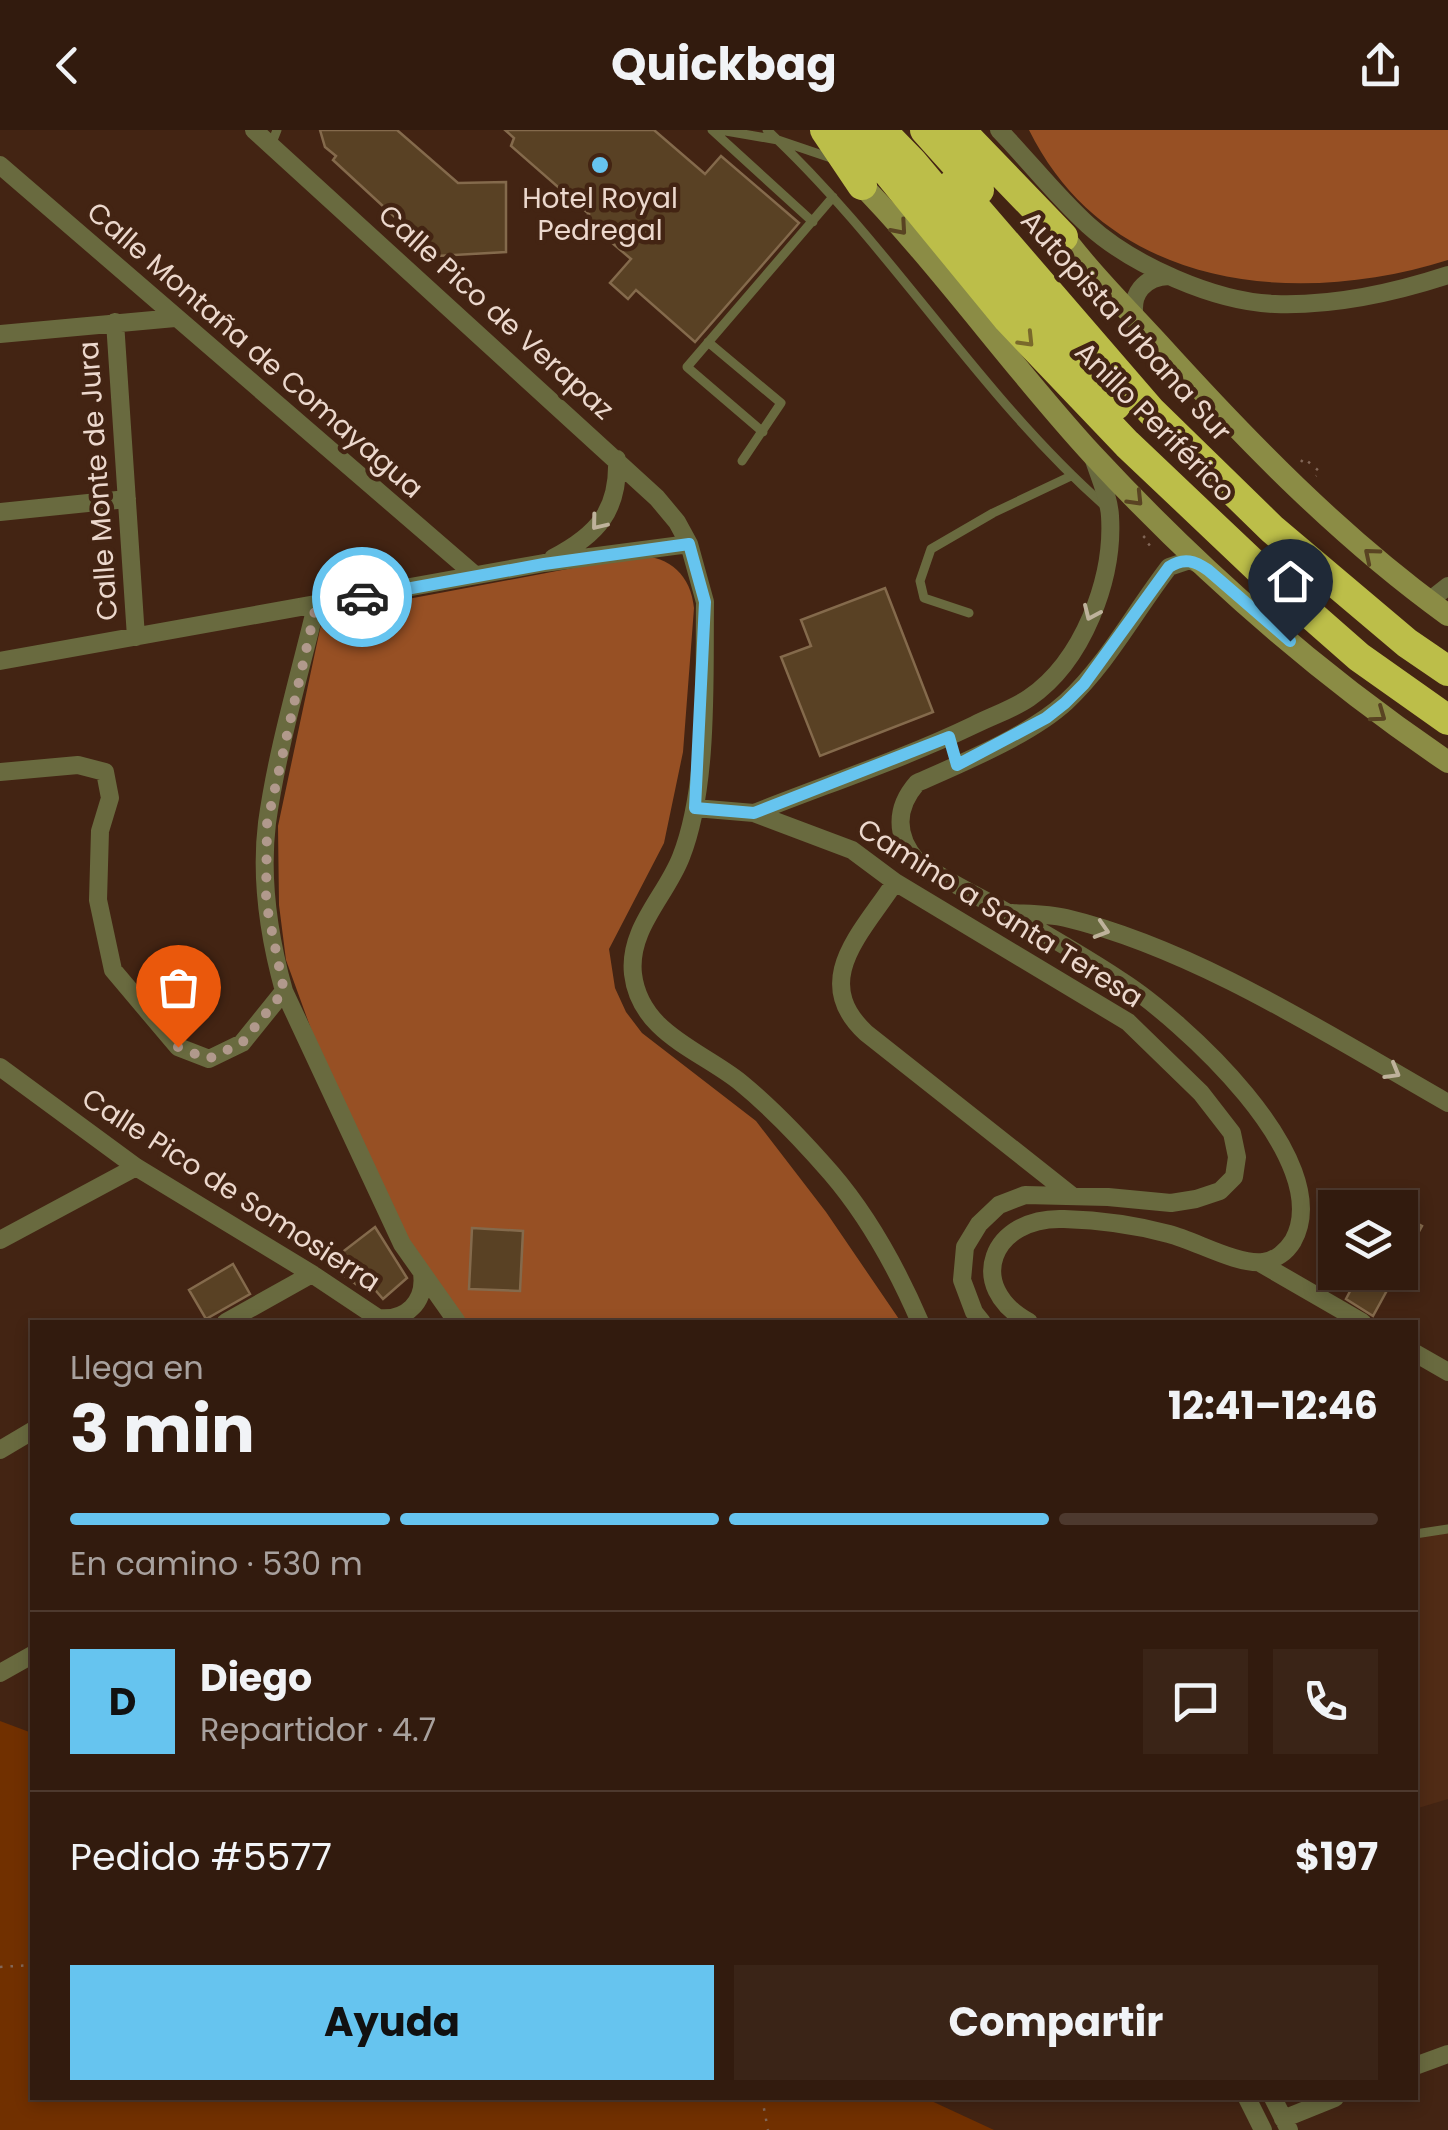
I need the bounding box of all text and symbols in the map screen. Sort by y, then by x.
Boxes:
text: Quickbag [611,33,837,96]
icon: back [40,38,95,93]
icon: share [1353,38,1408,93]
marker: Hotel Royal Pedregal [589,154,611,176]
place label: Hotel Royal Pedregal [522,179,678,250]
street label: Calle Montaña de Comayagua [78,193,432,507]
street label: Calle Pico de Verapaz [370,196,622,428]
street label: Autopista Urbana Sur [1012,202,1240,450]
one-way arrow [888,216,906,235]
one-way arrow [1015,328,1033,346]
street label: Anillo Periférico [1066,333,1244,511]
street label: Calle Monte de Jura [69,340,127,622]
one-way arrow [1124,488,1142,506]
one-way arrow [592,511,610,529]
pin [1248,539,1333,642]
courier [312,547,412,647]
one-way arrow [1364,549,1382,567]
icon: home [1263,554,1318,609]
icon: car [335,570,390,625]
one-way arrow [1083,603,1103,621]
one-way arrow [1368,703,1386,721]
street label: Camino a Santa Teresa [850,809,1150,1017]
one-way arrow [1093,918,1110,938]
pin [136,945,221,1048]
icon: bag [151,960,206,1015]
one-way arrow [1383,1060,1401,1079]
street label: Calle Pico de Somosierra [74,1079,388,1301]
map controls [1318,1190,1418,1290]
button: layers [1318,1190,1418,1290]
text: Llega en [70,1345,204,1390]
text: 12:41–12:46 [1168,1379,1378,1432]
text: 3 min [70,1384,255,1475]
text: En camino · 530 m [70,1541,363,1586]
button: chat [1143,1649,1248,1754]
button: phone [1273,1649,1378,1754]
text: Diego [200,1651,312,1704]
text: D [109,1675,136,1728]
text: Repartidor · 4.7 [200,1707,436,1752]
text: Pedido #5577 [70,1830,332,1883]
text: $197 [1295,1830,1378,1883]
button: Ayuda [70,1965,714,2080]
button: Compartir [734,1965,1378,2080]

